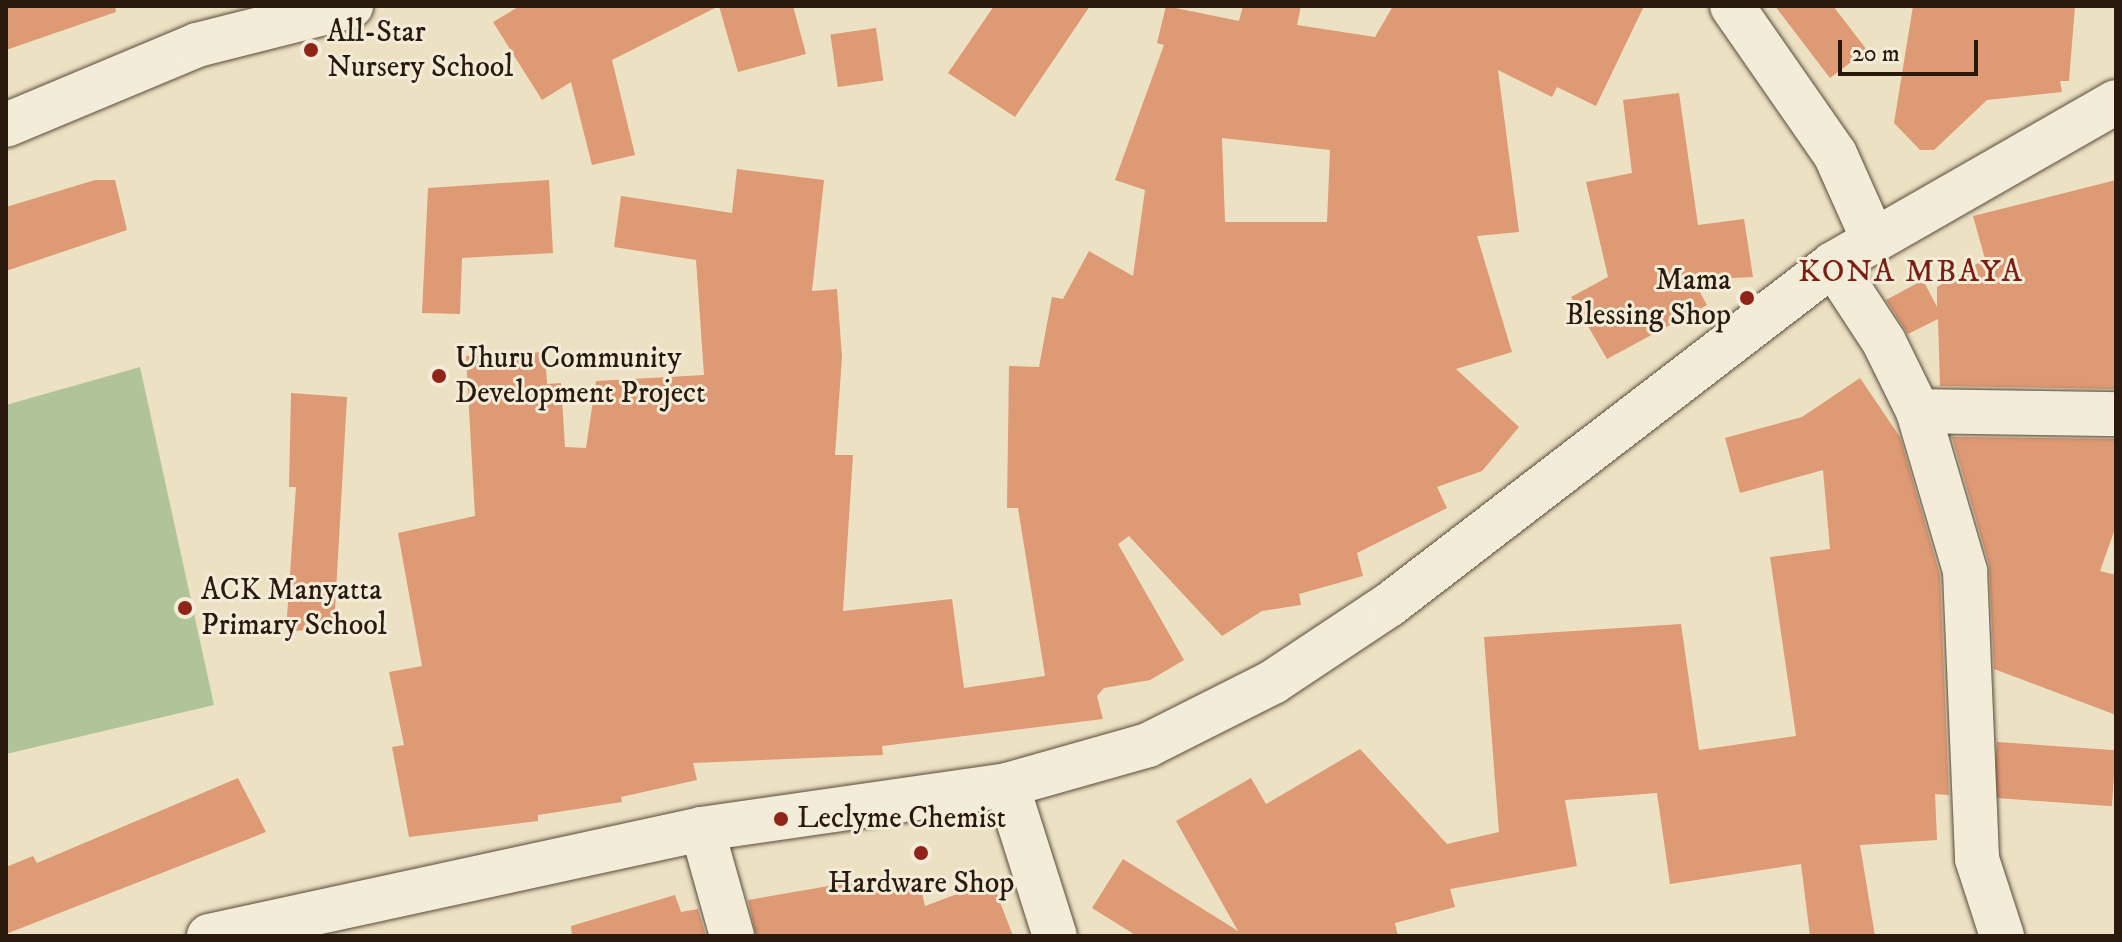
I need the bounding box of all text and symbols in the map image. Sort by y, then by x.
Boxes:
place label: All-Star Nursery School [327,15,513,86]
scale bar [1842,24,1982,74]
text: 20 m [1852,39,1900,69]
marker: All-Star Nursery School [302,41,320,59]
district label: KONA MBAYA [1798,253,2024,291]
place label: Mama Blessing Shop [1565,263,1731,334]
marker: Mama Blessing Shop [1738,289,1756,307]
place label: Uhuru Community Development Project [455,341,706,412]
marker: Uhuru Community Development Project [430,367,448,385]
place label: ACK Manyatta Primary School [201,573,387,644]
marker: ACK Manyatta Primary School [176,599,194,617]
place label: Leclyme Chemist [797,801,1006,837]
marker: Leclyme Chemist [772,810,790,828]
marker: Hardware Shop [912,844,930,862]
place label: Hardware Shop [828,866,1014,902]

